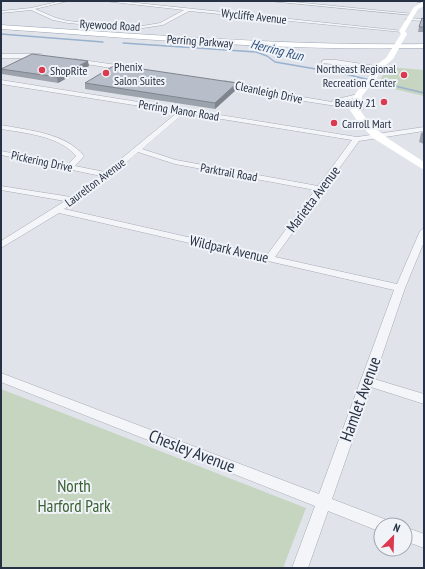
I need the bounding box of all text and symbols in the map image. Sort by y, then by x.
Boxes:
street label: Wycliffe Avenue [221,5,287,27]
street label: Ryewood Road [79,16,141,34]
street label: Perring Parkway [166,31,234,51]
water label: Herring Run [249,35,306,65]
place label: Phenix Salon Suites [114,59,165,88]
place label: Northeast Regional Recreation Center [317,61,397,90]
place label: ShopRite [50,63,87,78]
marker: ShopRite [37,65,47,75]
marker: Phenix Salon Suites [101,68,111,78]
marker: Northeast Regional Recreation Center [399,70,409,80]
street label: Cleanleigh Drive [234,78,304,106]
place label: Beauty 21 [335,95,376,110]
street label: Perring Manor Road [138,96,220,124]
marker: Beauty 21 [379,97,389,107]
place label: Carroll Mart [342,116,392,131]
marker: Carroll Mart [329,118,339,128]
street label: Pickering Drive [10,147,74,175]
street label: Laurelton Avenue [62,154,128,210]
street label: Parktrail Road [199,160,259,184]
street label: Marietta Avenue [282,162,344,236]
street label: Wildpark Avenue [188,231,270,267]
street label: Hamlet Avenue [334,354,386,444]
street label: Chesley Avenue [146,424,238,478]
park label: North Harford Park [37,475,111,517]
north arrow [373,517,413,557]
text: N [391,520,402,535]

